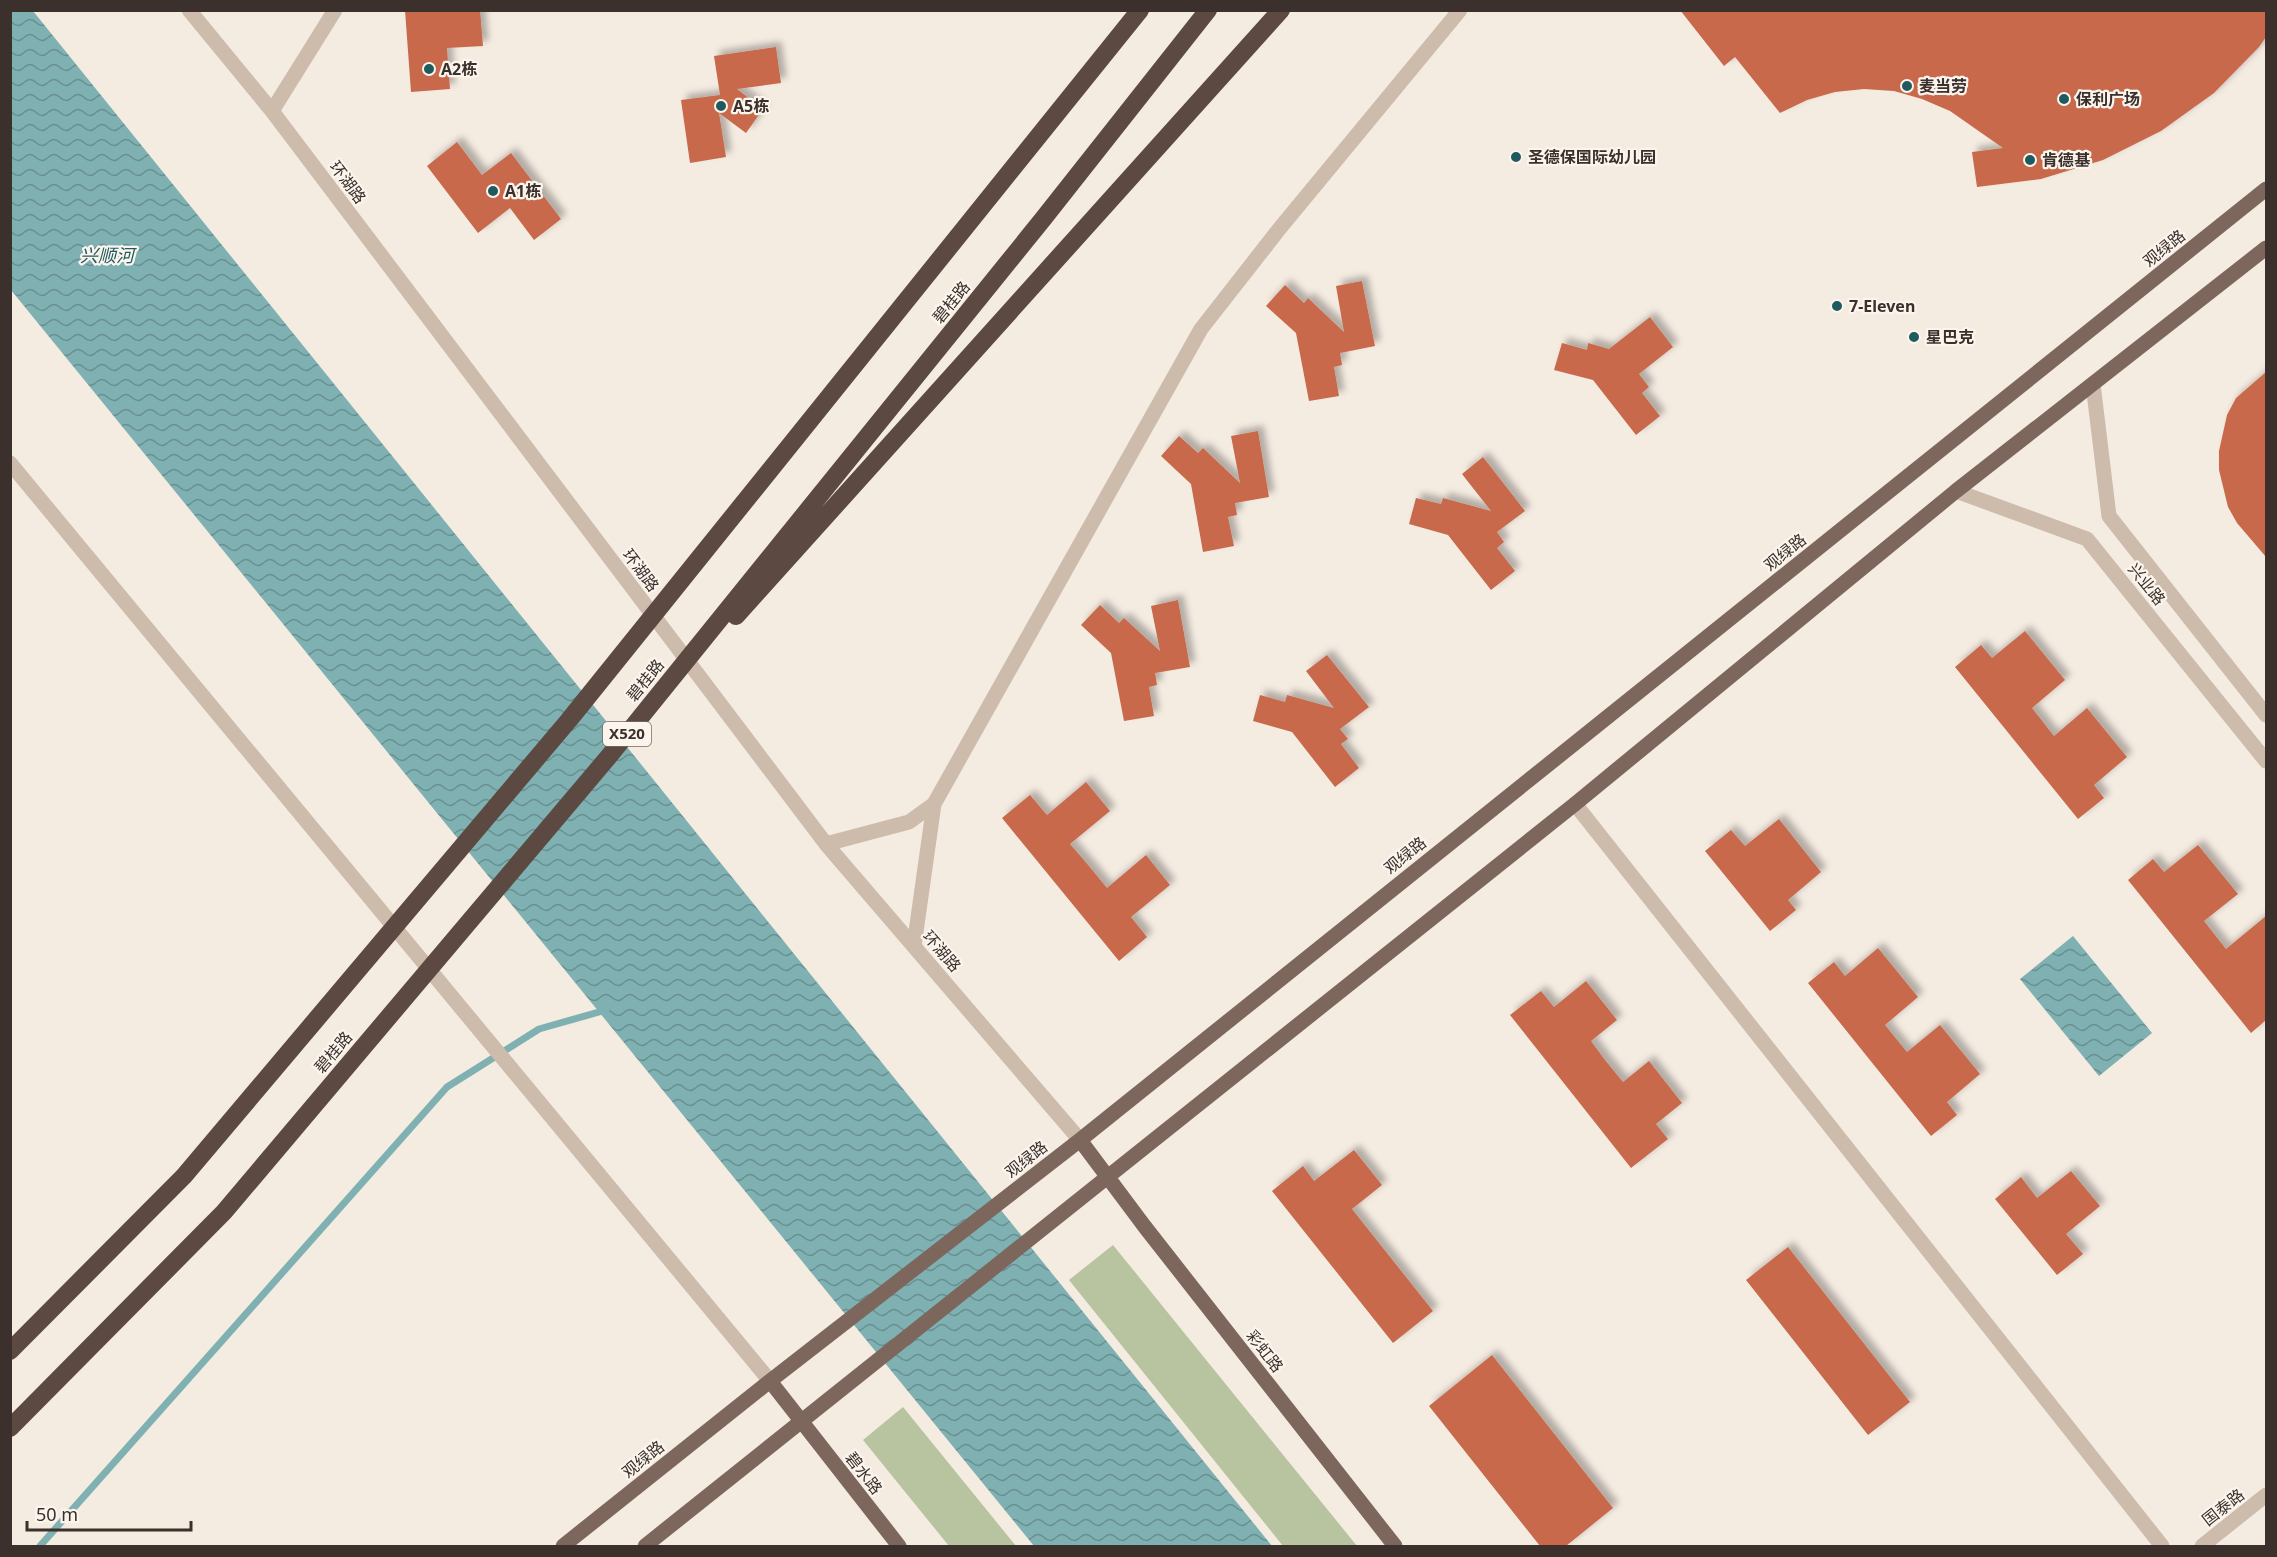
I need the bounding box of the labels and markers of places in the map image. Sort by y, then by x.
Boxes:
place label: A2栋 [441,58,477,80]
marker: A2栋 [422,62,436,76]
place label: 麦当劳 [1919,75,1967,97]
marker: 麦当劳 [1900,79,1914,93]
place label: 保利广场 [2076,88,2140,110]
marker: 保利广场 [2057,92,2071,106]
place label: A5栋 [733,95,769,117]
marker: A5栋 [714,99,728,113]
place label: 圣德保国际幼儿园 [1528,146,1656,168]
place label: 肯德基 [2042,149,2091,171]
marker: 圣德保国际幼儿园 [1509,150,1523,164]
marker: 肯德基 [2023,153,2037,167]
place label: A1栋 [505,180,541,202]
marker: A1栋 [486,184,500,198]
place label: 7-Eleven [1849,295,1915,317]
marker: 7-Eleven [1830,299,1844,313]
place label: 星巴克 [1926,326,1974,348]
marker: 星巴克 [1907,330,1921,344]

